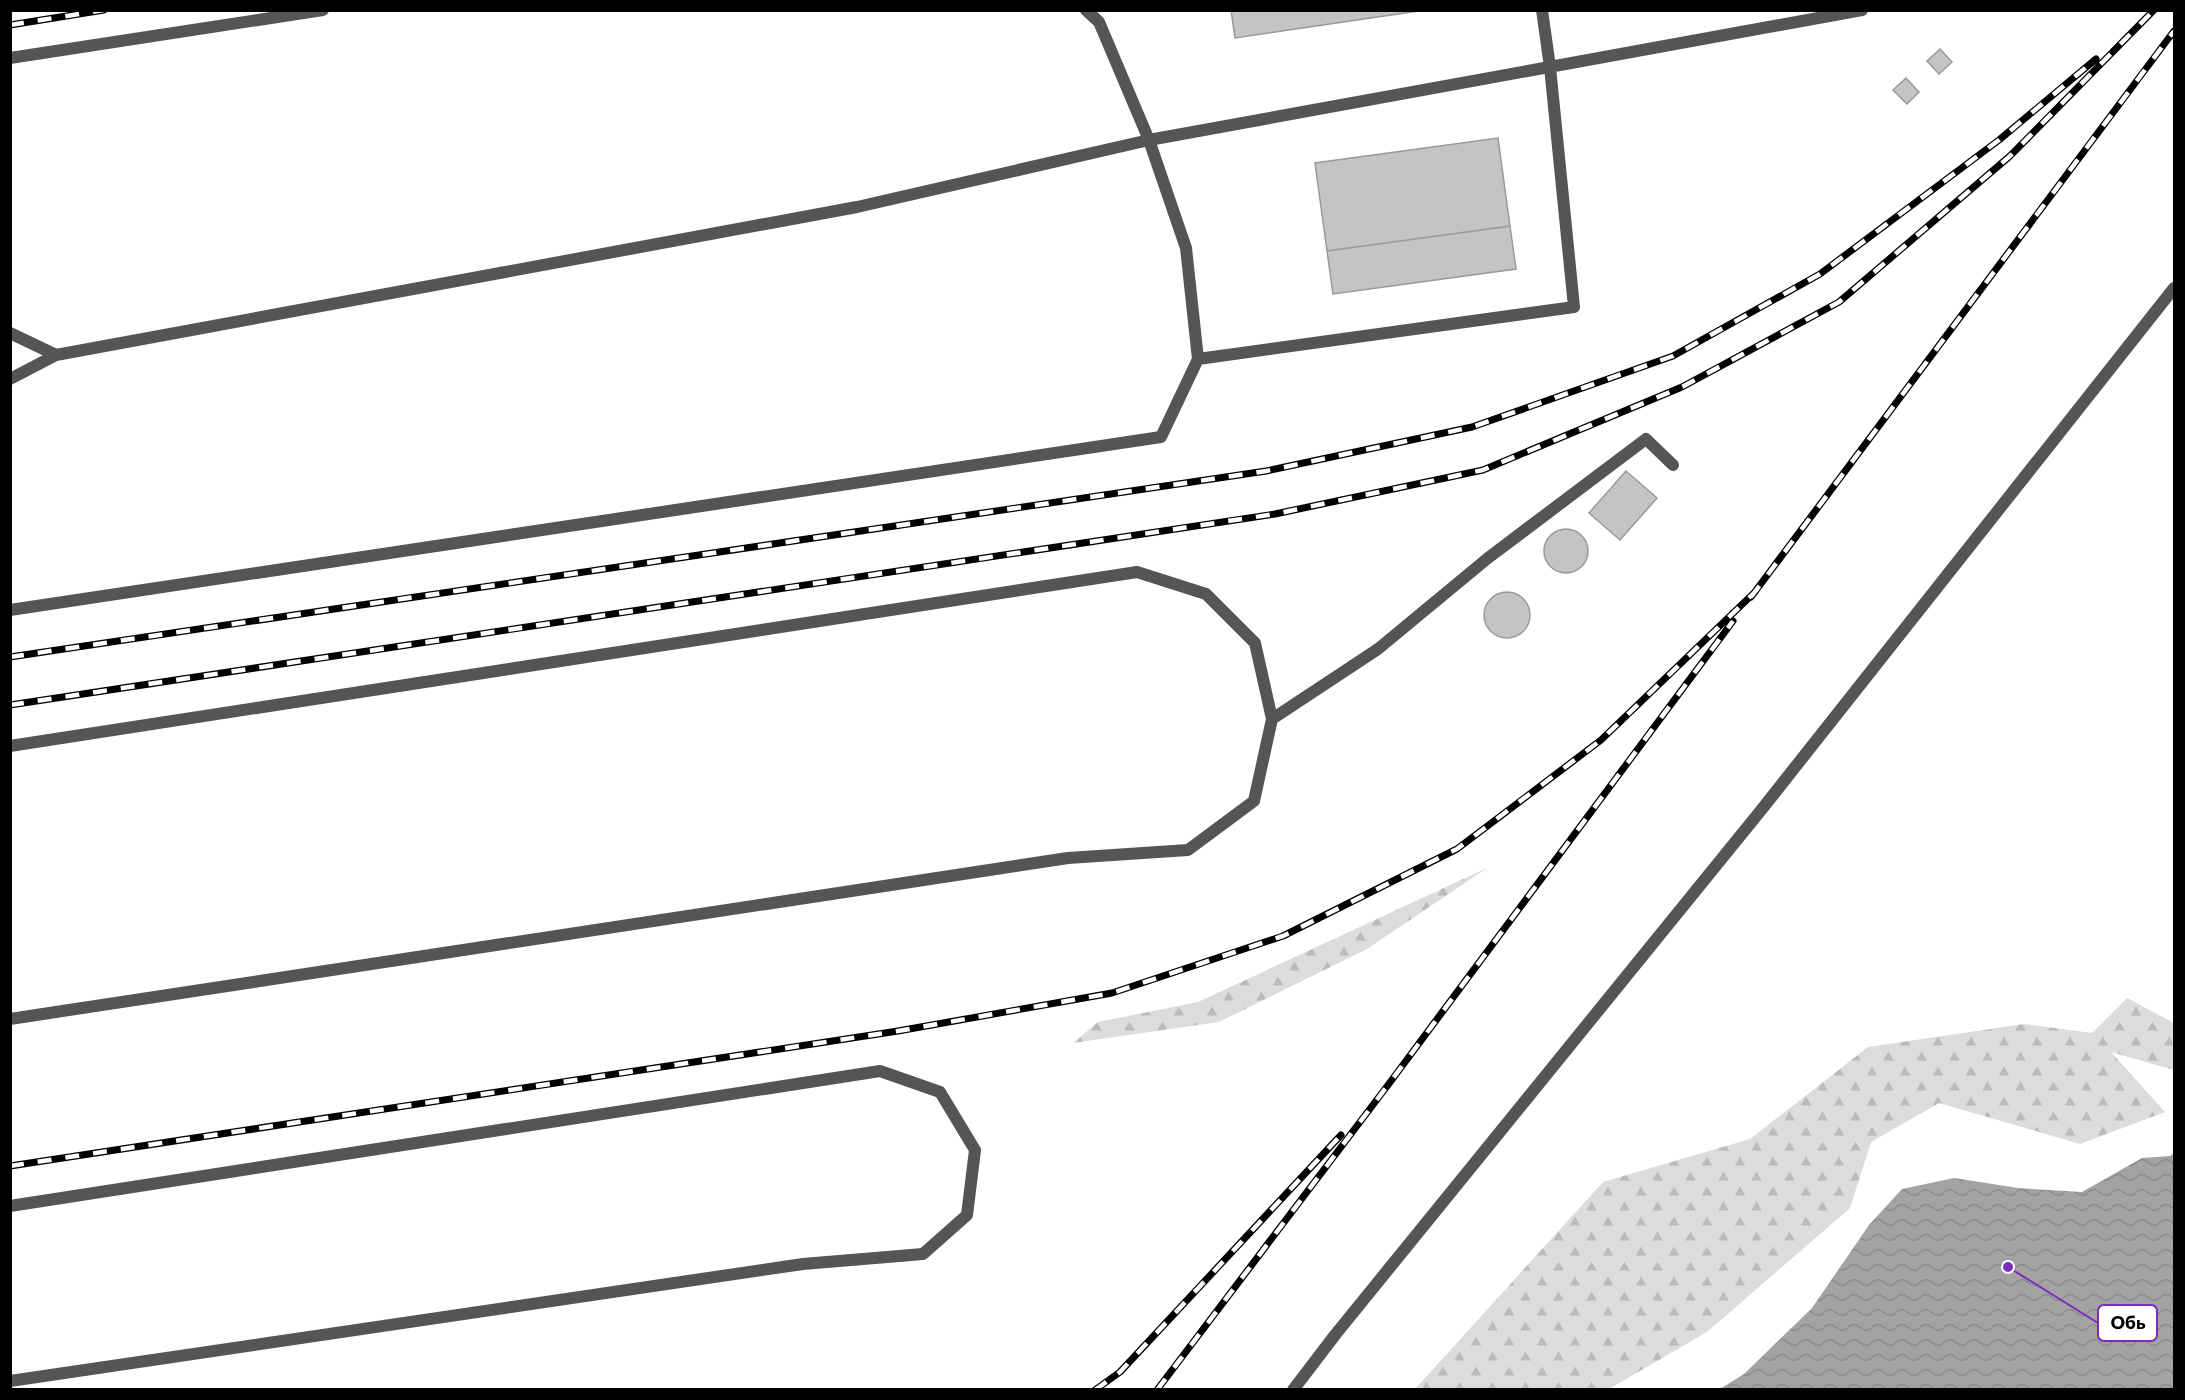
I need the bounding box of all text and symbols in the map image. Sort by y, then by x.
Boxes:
callout: Обь [2098,1305,2157,1341]
text: Обь [2110,1311,2146,1333]

